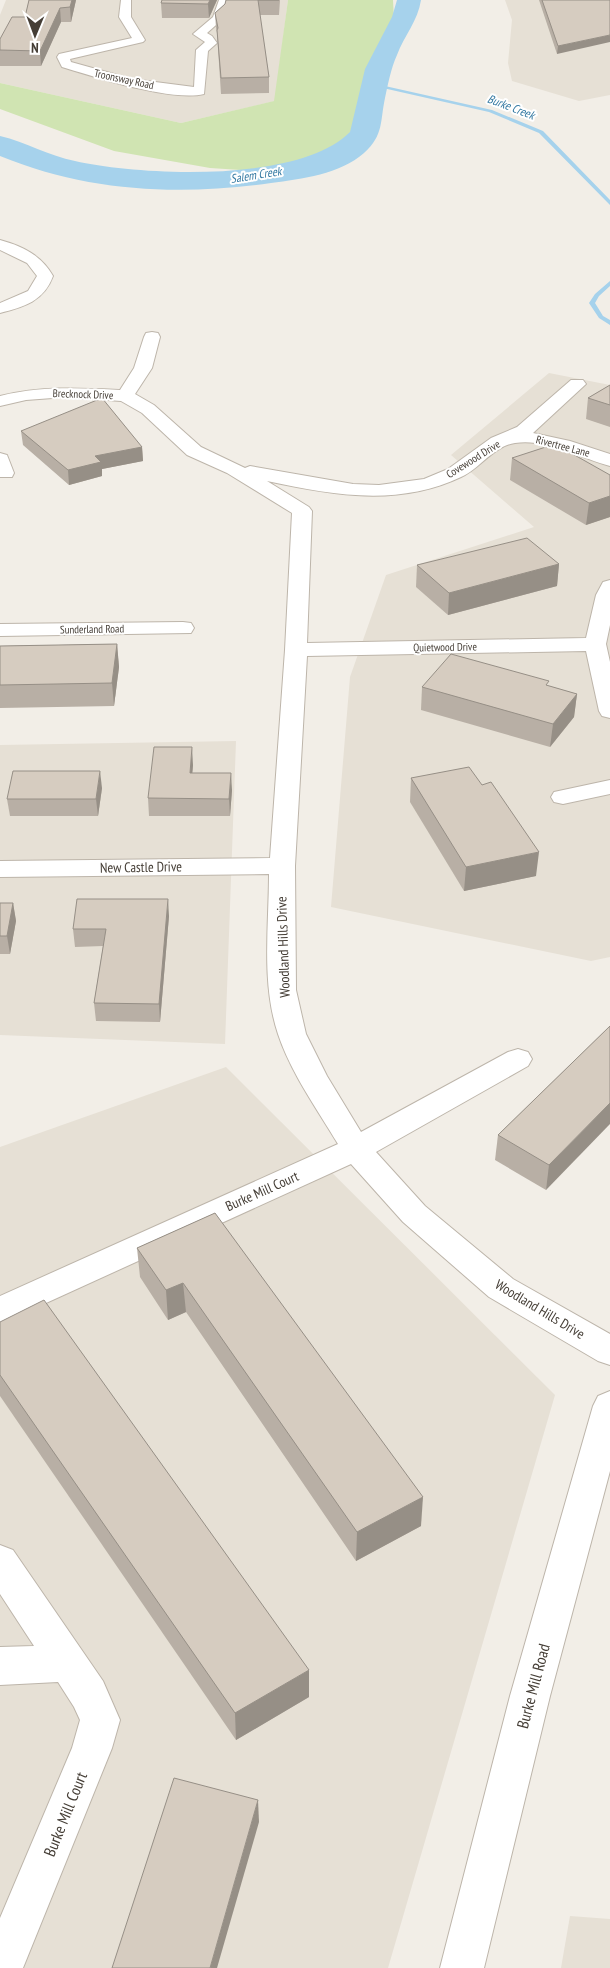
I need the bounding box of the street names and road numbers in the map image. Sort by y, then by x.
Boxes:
street label: Troonsway Road [93,66,155,92]
street label: Brecknock Drive [52,386,114,402]
street label: Rivertree Lane [534,432,592,460]
street label: Covewood Drive [443,437,503,481]
street label: Sunderland Road [60,621,124,637]
street label: Quietwood Drive [413,639,477,655]
street label: New Castle Drive [100,857,182,877]
street label: Woodland Hills Drive [272,896,294,998]
street label: Burke Mill Court [223,1167,301,1215]
street label: Woodland Hills Drive [492,1275,588,1343]
street label: Burke Mill Road [512,1641,554,1730]
street label: Burke Mill Court [39,1768,91,1859]

